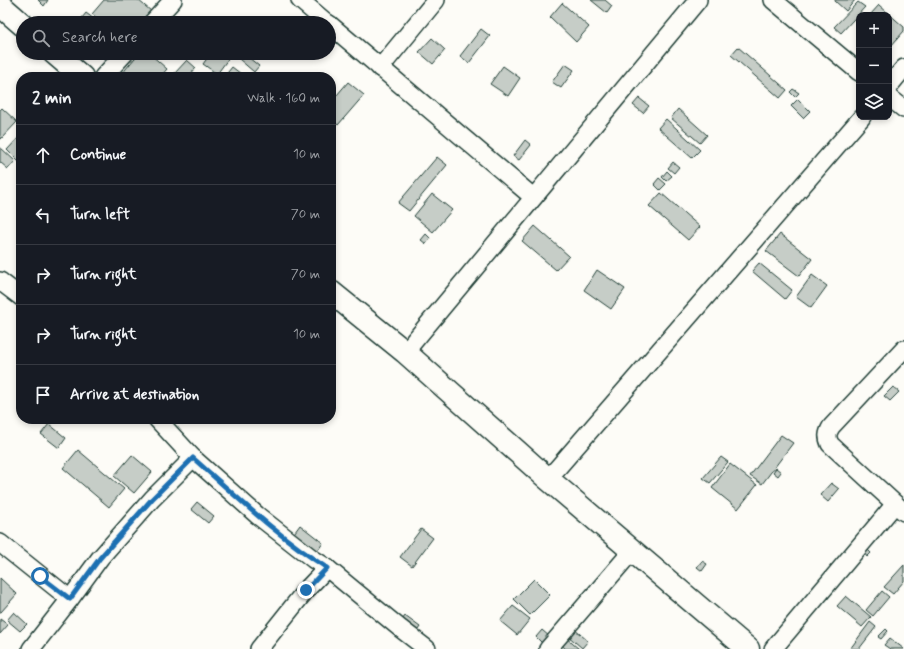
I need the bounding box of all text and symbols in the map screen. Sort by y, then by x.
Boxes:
map controls [856,12,892,120]
button: + [856,12,892,48]
search box [16,16,336,60]
icon: search [30,27,52,49]
text: Search here [62,28,138,48]
button: − [856,48,892,84]
button: layers [856,84,892,120]
text: 2 min [32,87,72,109]
text: Walk · 160 m [247,90,320,107]
icon: ahead [32,144,54,166]
text: Continue [70,145,126,165]
text: 10 m [293,146,320,163]
icon: left [32,204,54,226]
text: Turn left [70,205,130,225]
text: 70 m [291,206,320,223]
icon: right [32,264,54,286]
text: Turn right [70,265,137,285]
text: 70 m [291,266,320,283]
icon: right [32,324,54,346]
text: Turn right [70,325,137,345]
text: 10 m [293,326,320,343]
icon: arrive [32,384,54,406]
text: Arrive at destination [70,385,199,405]
route start [31,567,49,585]
route end [297,581,315,599]

